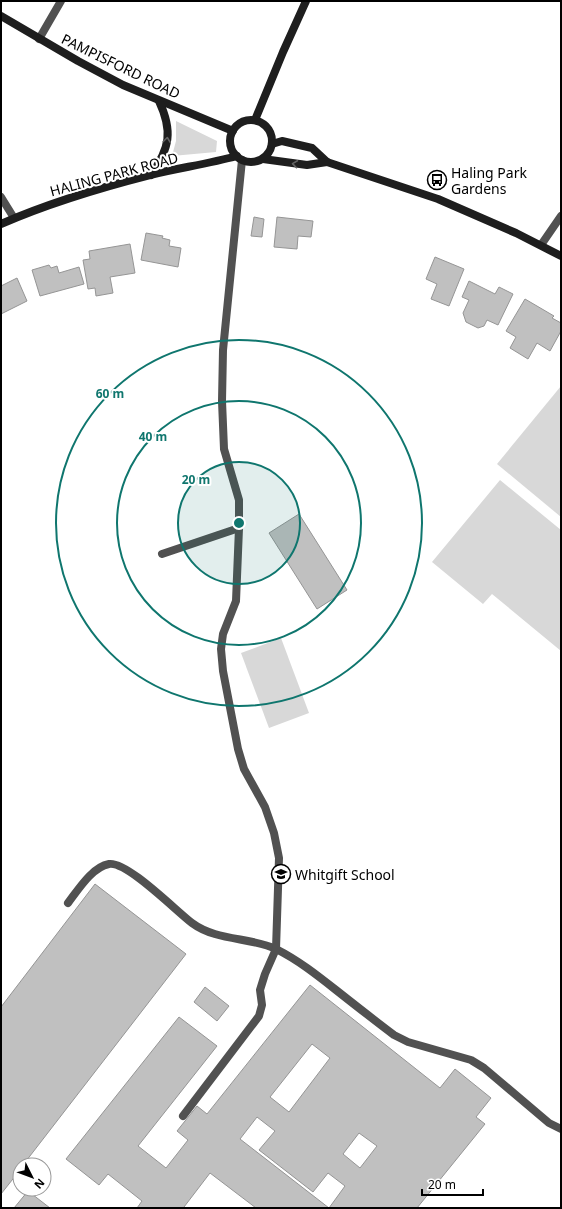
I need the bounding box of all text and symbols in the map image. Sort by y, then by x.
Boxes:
street label: PAMPISFORD ROAD [59,29,183,103]
one-way arrow [162,137,171,143]
street label: HALING PARK ROAD [48,148,180,200]
one-way arrow [292,159,298,168]
place label: Haling Park Gardens [451,163,527,198]
bus stop icon: Haling Park Gardens [426,169,448,191]
text: 60 m [96,385,124,402]
text: 40 m [139,428,167,445]
text: 20 m [182,471,210,488]
centre of rings [232,516,246,530]
school or university icon: Whitgift School [270,863,292,885]
place label: Whitgift School [295,865,395,884]
north arrow [12,1157,52,1197]
scale bar [422,1171,483,1197]
text: N [31,1176,48,1192]
text: 20 m [428,1176,456,1193]

